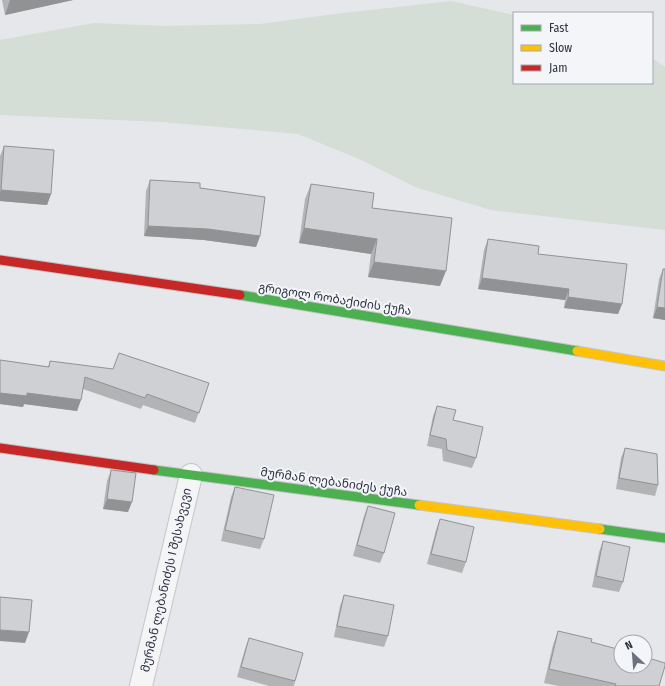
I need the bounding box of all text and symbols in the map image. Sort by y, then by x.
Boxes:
legend [513,12,653,84]
text: Fast [549,21,568,35]
text: Slow [549,41,572,55]
text: Jam [549,61,567,75]
street label: გრიგოლ რობაქიძის ქუჩა [257,280,413,319]
street label: მურმან ლებანიძეს ქუჩა [260,465,408,500]
street label: მურმან ლებანიძეს I შესახვევი [138,486,195,674]
north arrow [613,634,653,674]
text: N [623,638,635,653]

